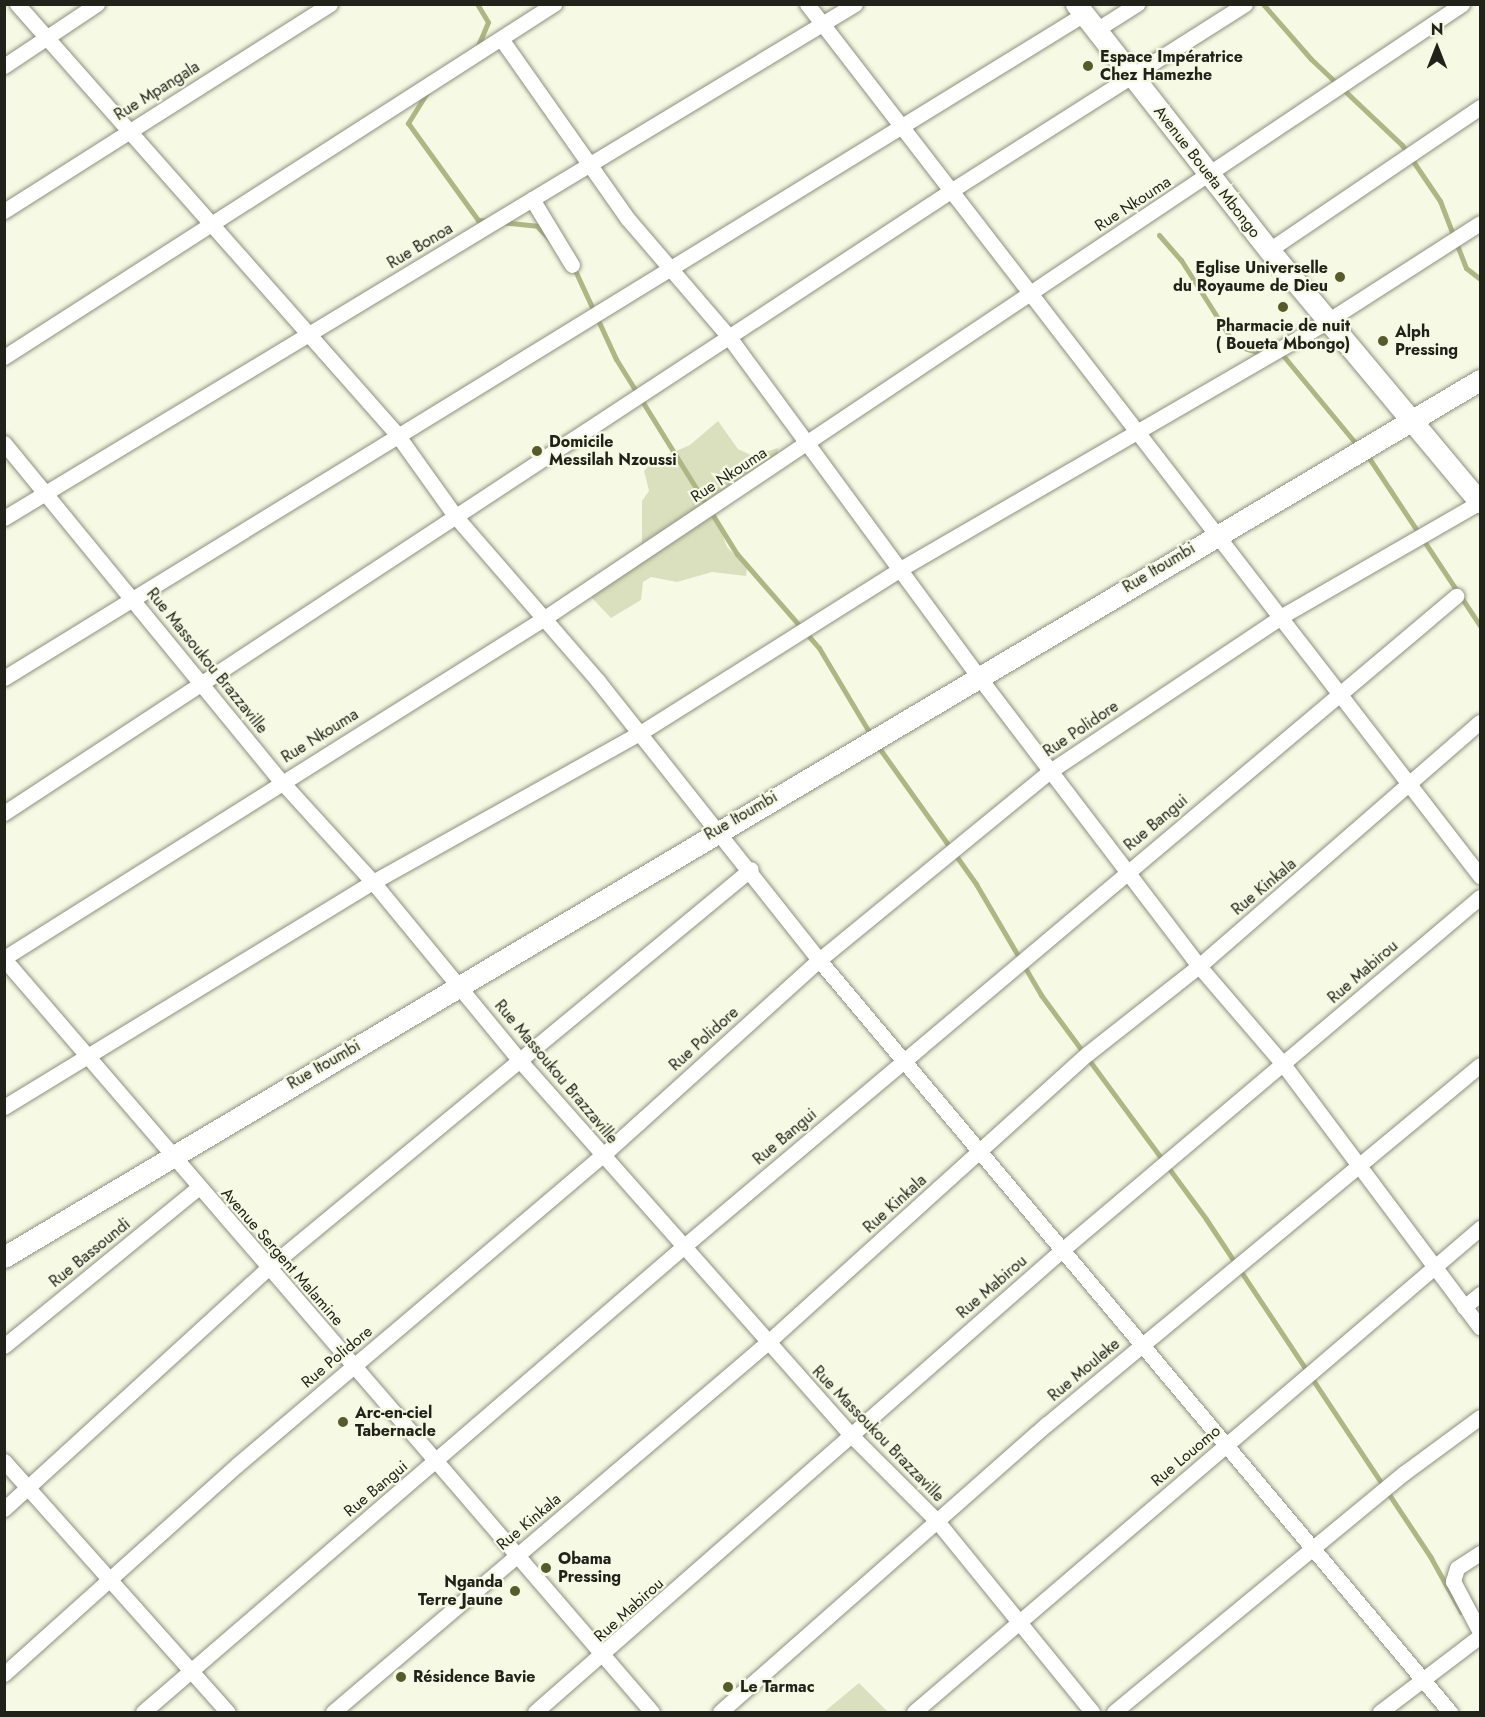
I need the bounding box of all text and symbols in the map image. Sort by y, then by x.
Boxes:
north arrow [1407,18,1467,78]
text: N [1431,18,1443,41]
place label: Espace Impératrice Chez Hamezhe [1100,47,1243,85]
street label: Rue Mpangala [111,57,203,125]
marker: Espace Impératrice Chez Hamezhe [1081,59,1095,73]
street label: Avenue Boueta Mbongo [1149,102,1265,242]
street label: Rue Nkouma [1091,172,1175,236]
street label: Rue Bonoa [384,219,456,273]
place label: Eglise Universelle du Royaume de Dieu [1173,258,1328,296]
marker: Eglise Universelle du Royaume de Dieu [1333,270,1347,284]
marker: Pharmacie de nuit ( Boueta Mbongo) [1276,300,1290,314]
place label: Pharmacie de nuit ( Boueta Mbongo) [1216,316,1350,354]
place label: Alph Pressing [1395,322,1458,360]
marker: Alph Pressing [1376,334,1390,348]
place label: Domicile Messilah Nzoussi [549,432,677,470]
street label: Rue Nkouma [687,443,771,507]
marker: Domicile Messilah Nzoussi [530,444,544,458]
street label: Rue Itoumbi [1119,539,1199,597]
street label: Rue Massoukou Brazzaville [142,584,272,738]
street label: Rue Polidore [1040,697,1122,761]
street label: Rue Nkouma [278,705,362,767]
street label: Rue Itoumbi [701,787,781,845]
street label: Rue Bangui [1120,791,1192,855]
street label: Rue Kinkala [1228,855,1300,919]
street label: Rue Mabirou [1324,936,1402,1008]
street label: Rue Massoukou Brazzaville [490,996,622,1148]
street label: Rue Polidore [665,1003,743,1075]
street label: Rue Itoumbi [284,1036,364,1094]
street label: Rue Bangui [749,1105,821,1169]
street label: Rue Kinkala [860,1171,930,1237]
street label: Avenue Sergent Malamine [217,1184,347,1330]
street label: Rue Bassoundi [46,1214,134,1292]
street label: Rue Mabirou [953,1251,1031,1323]
street label: Rue Polidore [298,1322,376,1392]
street label: Rue Mouleke [1044,1335,1124,1405]
street label: Rue Massoukou Brazzaville [808,1362,948,1506]
place label: Arc-en-ciel Tabernacle [355,1403,436,1441]
marker: Arc-en-ciel Tabernacle [336,1415,350,1429]
street label: Rue Louomo [1147,1421,1225,1491]
street label: Rue Bangui [340,1457,412,1521]
street label: Rue Kinkala [493,1490,565,1554]
place label: Obama Pressing [558,1549,621,1587]
marker: Obama Pressing [539,1561,553,1575]
place label: Nganda Terre Jaune [418,1572,503,1610]
street label: Rue Mabirou [590,1574,668,1646]
marker: Nganda Terre Jaune [508,1584,522,1598]
place label: Résidence Bavie [413,1667,536,1687]
marker: Résidence Bavie [394,1670,408,1684]
place label: Le Tarmac [740,1677,815,1697]
marker: Le Tarmac [721,1680,735,1694]

